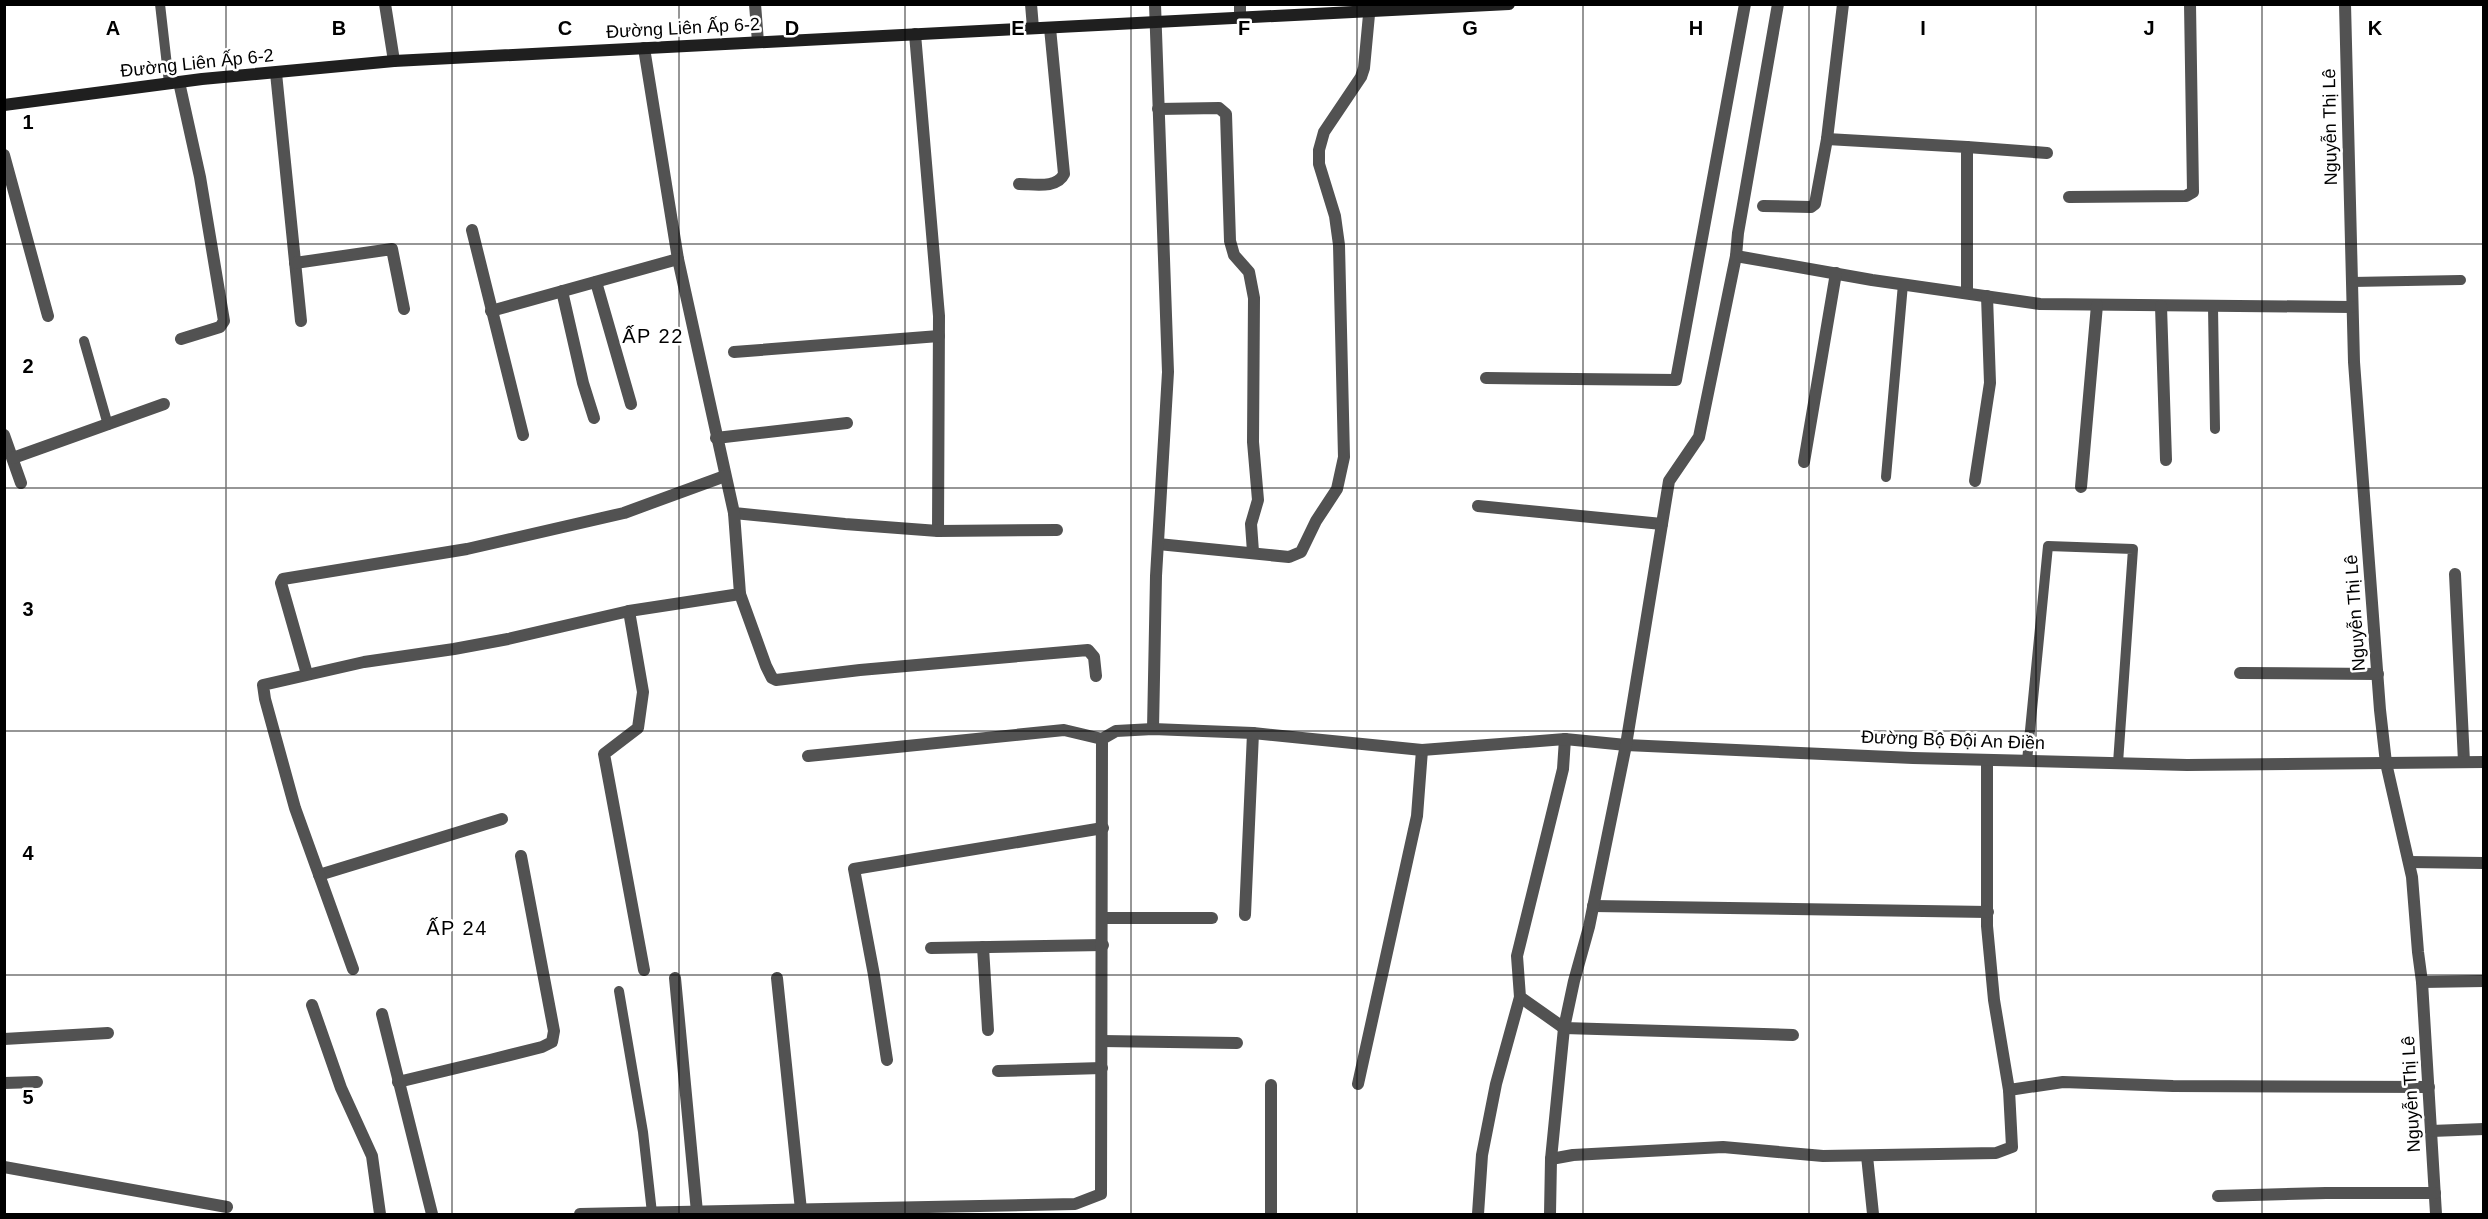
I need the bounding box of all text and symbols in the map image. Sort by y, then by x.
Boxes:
street label: Đường Liên Ấp 6-2 [606,13,760,42]
text: A [106,17,120,39]
text: B [332,17,346,39]
text: C [558,17,572,39]
text: D [785,17,799,39]
text: E [1011,17,1025,39]
text: F [1238,17,1250,39]
text: G [1462,17,1478,39]
text: H [1689,17,1703,39]
text: I [1920,17,1926,39]
text: J [2143,17,2155,39]
text: K [2368,17,2383,39]
street label: Đường Liên Ấp 6-2 [119,44,275,81]
street label: Nguyễn Thị Lê [2318,68,2341,186]
text: 1 [22,111,34,133]
district label: ẤP 22 [622,325,684,347]
text: 2 [22,355,34,377]
street label: Nguyễn Thị Lê [2340,554,2369,672]
text: 3 [22,598,34,620]
street label: Đường Bộ Đội An Điền [1861,727,2045,753]
text: 4 [22,842,34,864]
district label: ẤP 24 [426,917,488,939]
street label: Nguyễn Thị Lê [2397,1035,2424,1153]
text: 5 [22,1086,34,1108]

